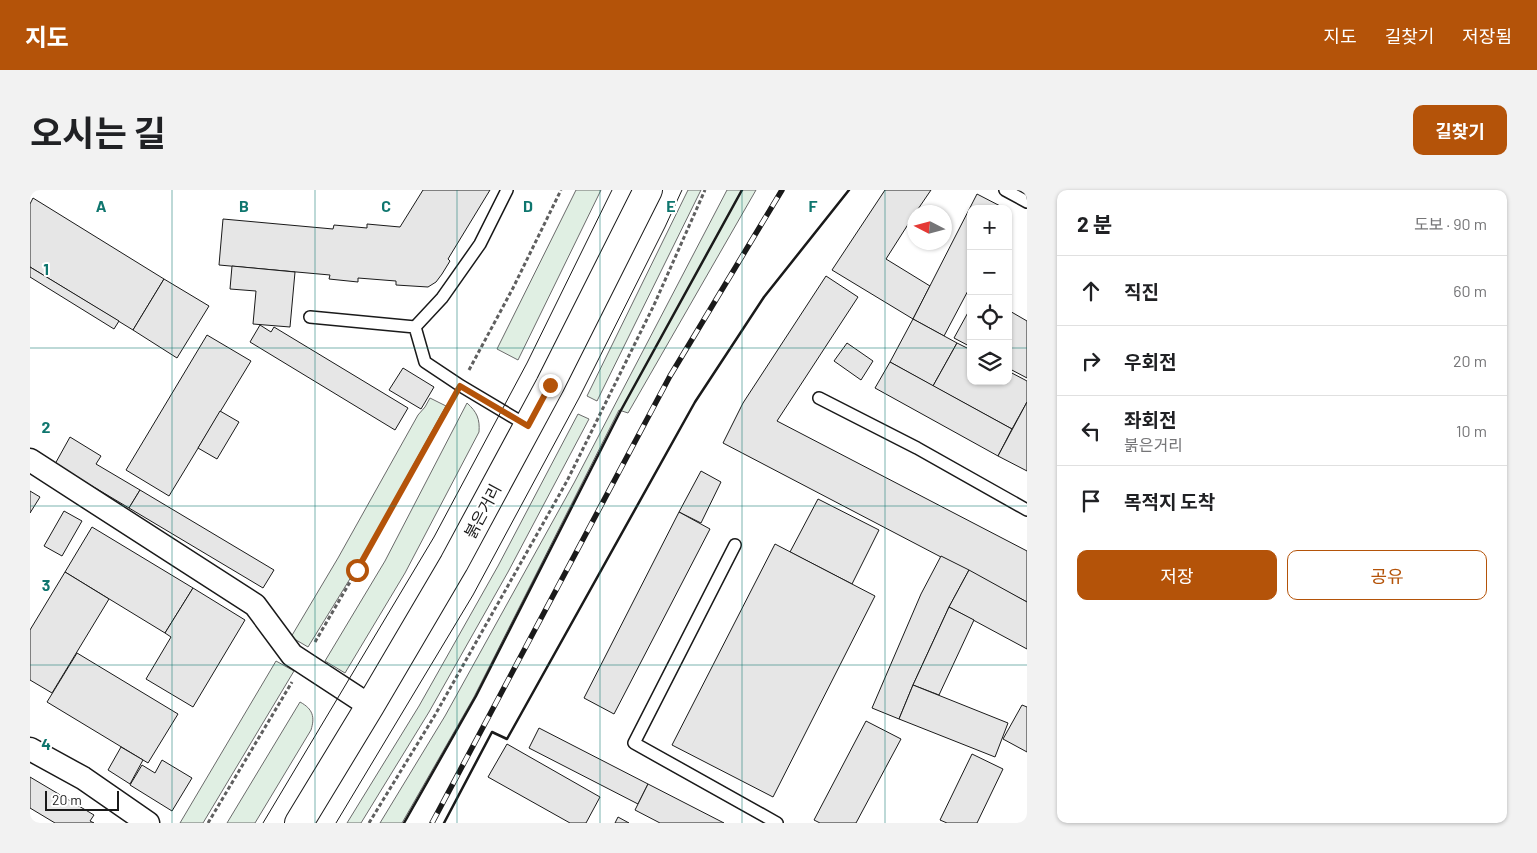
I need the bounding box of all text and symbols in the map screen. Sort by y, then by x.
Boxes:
text: 지도 [25,22,69,51]
text: 지도 [1324,25,1357,47]
text: 길찾기 [1385,25,1434,47]
text: 저장됨 [1462,25,1512,47]
button: 길찾기 [1413,105,1507,155]
text: 오시는 길 [30,111,166,153]
text: A [96,196,107,215]
text: B [239,196,249,215]
text: C [381,196,391,215]
text: D [523,196,533,215]
text: E [666,196,676,215]
text: F [809,196,818,215]
north arrow [907,205,952,250]
map controls [967,205,1012,385]
button: + [967,205,1012,250]
text: 2 분 [1077,211,1112,236]
text: 도보 · 90 m [1414,214,1487,233]
button: − [967,250,1012,295]
text: 1 [43,259,49,278]
icon: ahead [1077,277,1105,305]
text: 직진 [1124,280,1159,303]
text: 60 m [1453,281,1487,300]
button: locate [967,295,1012,340]
button: layers [967,340,1012,385]
icon: right [1077,347,1105,375]
text: 우회전 [1124,350,1176,373]
text: 20 m [1453,351,1487,370]
route end [539,374,562,397]
text: 좌회전 [1124,408,1176,431]
text: 2 [42,417,51,436]
icon: left [1077,417,1105,445]
text: 10 m [1456,421,1487,440]
text: 붉은거리 [1124,435,1183,454]
street label: 붉은거리 [460,481,504,541]
icon: arrive [1077,487,1105,515]
text: 목적지 도착 [1124,490,1215,513]
button: 저장 [1077,550,1277,600]
button: 공유 [1287,550,1487,600]
route start [346,559,369,582]
text: 3 [42,575,50,594]
text: 4 [41,734,51,753]
scale bar [45,788,119,811]
text: 20 m [52,791,82,808]

